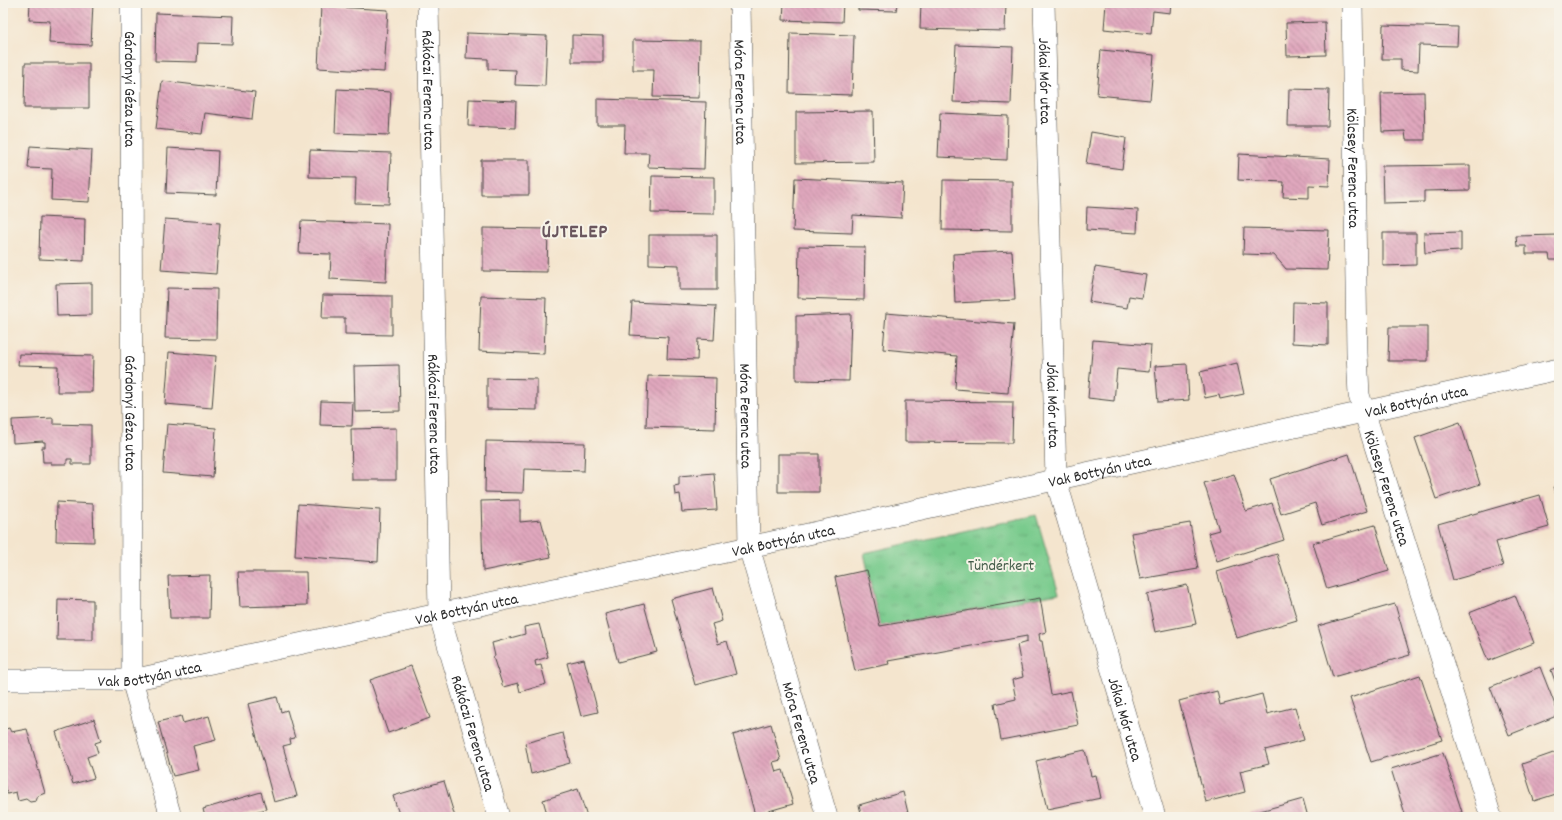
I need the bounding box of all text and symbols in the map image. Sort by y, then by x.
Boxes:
street label: Rákóczi Ferenc utca [414,30,440,151]
street label: Gárdonyi Géza utca [117,31,140,148]
street label: Jókai Mór utca [1031,37,1056,125]
street label: Móra Ferenc utca [727,39,751,145]
street label: Kölcsey Ferenc utca [1339,108,1364,229]
district label: ÚJTELEP [542,219,608,247]
street label: Rákóczi Ferenc utca [420,354,445,475]
street label: Gárdonyi Géza utca [118,355,141,472]
street label: Jókai Mór utca [1039,361,1064,449]
street label: Móra Ferenc utca [732,363,757,469]
street label: Vak Bottyán utca [1363,380,1470,425]
street label: Kölcsey Ferenc utca [1357,427,1415,549]
street label: Vak Bottyán utca [1047,450,1154,495]
street label: Vak Bottyán utca [730,519,837,564]
park label: Tündérkert [968,555,1034,578]
street label: Vak Bottyán utca [413,588,521,633]
street label: Vak Bottyán utca [98,656,204,694]
street label: Rákóczi Ferenc utca [444,673,500,795]
street label: Jókai Mór utca [1101,675,1147,765]
street label: Móra Ferenc utca [775,679,826,787]

